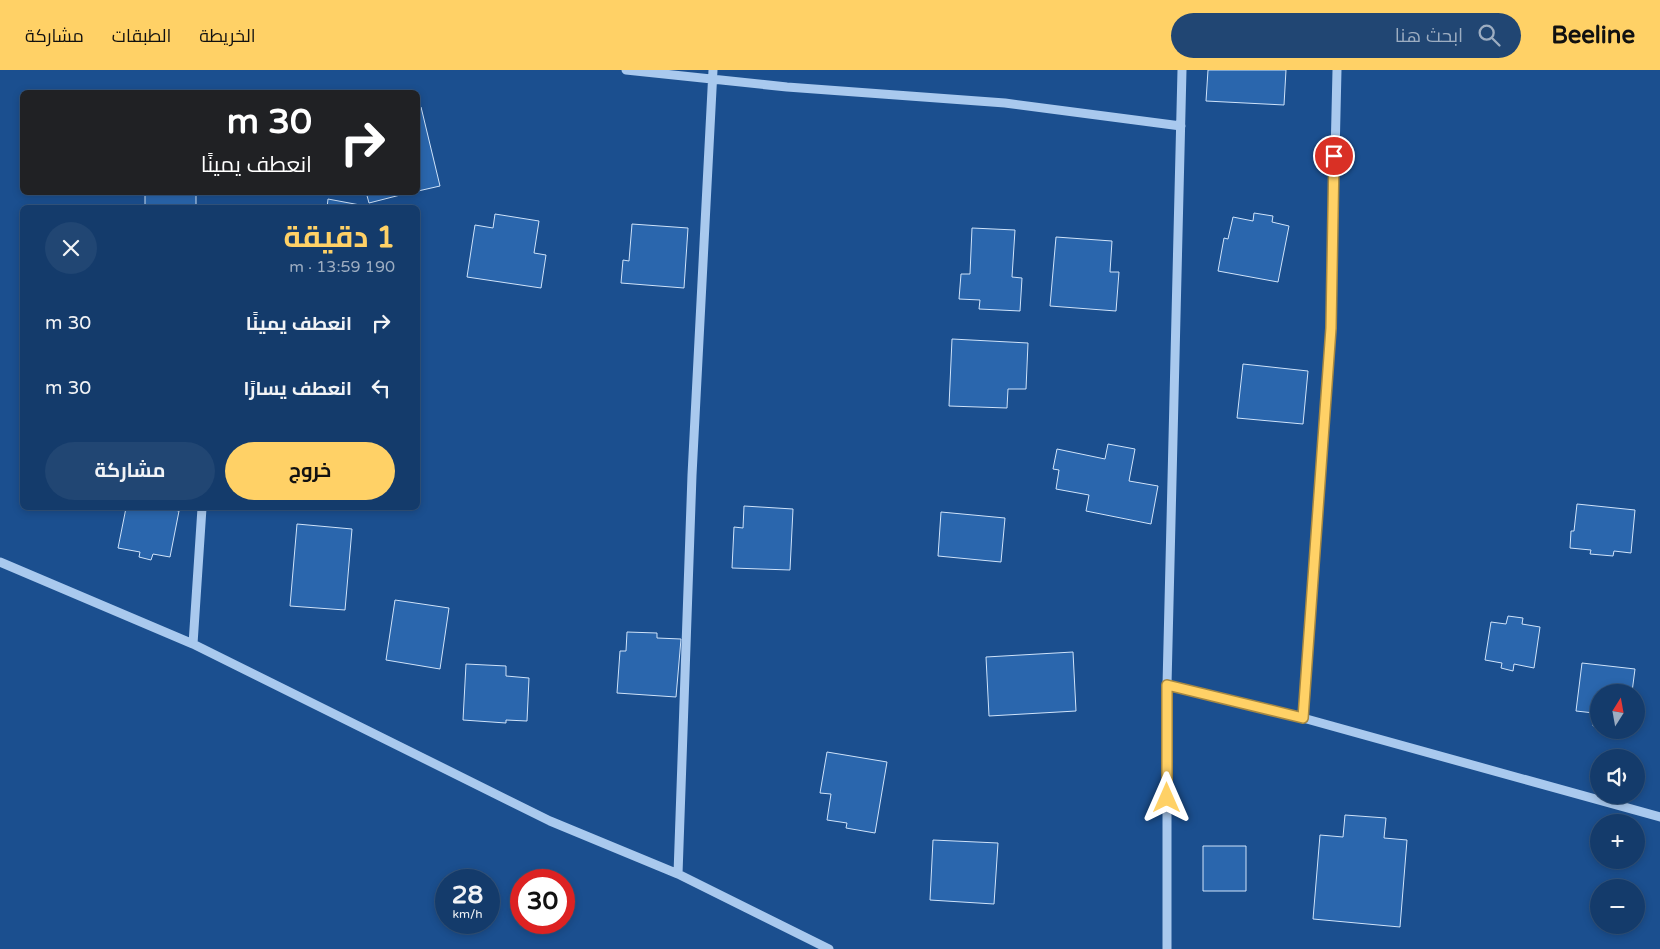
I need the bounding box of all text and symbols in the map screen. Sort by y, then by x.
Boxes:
search box [1171,13,1521,58]
icon: search [1475,21,1503,49]
text: Beeline [1551,21,1635,50]
text: مشاركة [25,25,84,47]
text: الطبقات [112,25,171,47]
text: الخريطة [199,25,256,47]
text: ابحث هنا [1395,25,1463,47]
text: 30 m [227,101,312,143]
icon: right [330,110,395,175]
pin [1313,135,1355,177]
icon: arrive [1320,142,1348,170]
text: انعطف يمينًا [201,152,312,178]
text: 1 دقيقة [284,219,395,256]
button: close [45,222,97,274]
text: 190 m · 13:59 [289,257,395,277]
icon: right [367,309,395,337]
text: 30 m [45,312,91,334]
text: انعطف يمينًا [246,313,352,335]
icon: left [367,374,395,402]
text: 30 m [45,377,91,399]
text: انعطف يسارًا [243,378,352,400]
button: مشاركة [45,442,215,500]
button: خروج [225,442,395,500]
north arrow [1590,684,1645,739]
map controls [1590,684,1645,934]
button: sound [1590,749,1645,804]
position arrow [1140,771,1192,823]
button: + [1590,814,1645,869]
speed limit sign: 30 [510,869,575,934]
button: − [1590,879,1645,934]
text: 28 [452,880,483,910]
text: km/h [452,907,483,921]

